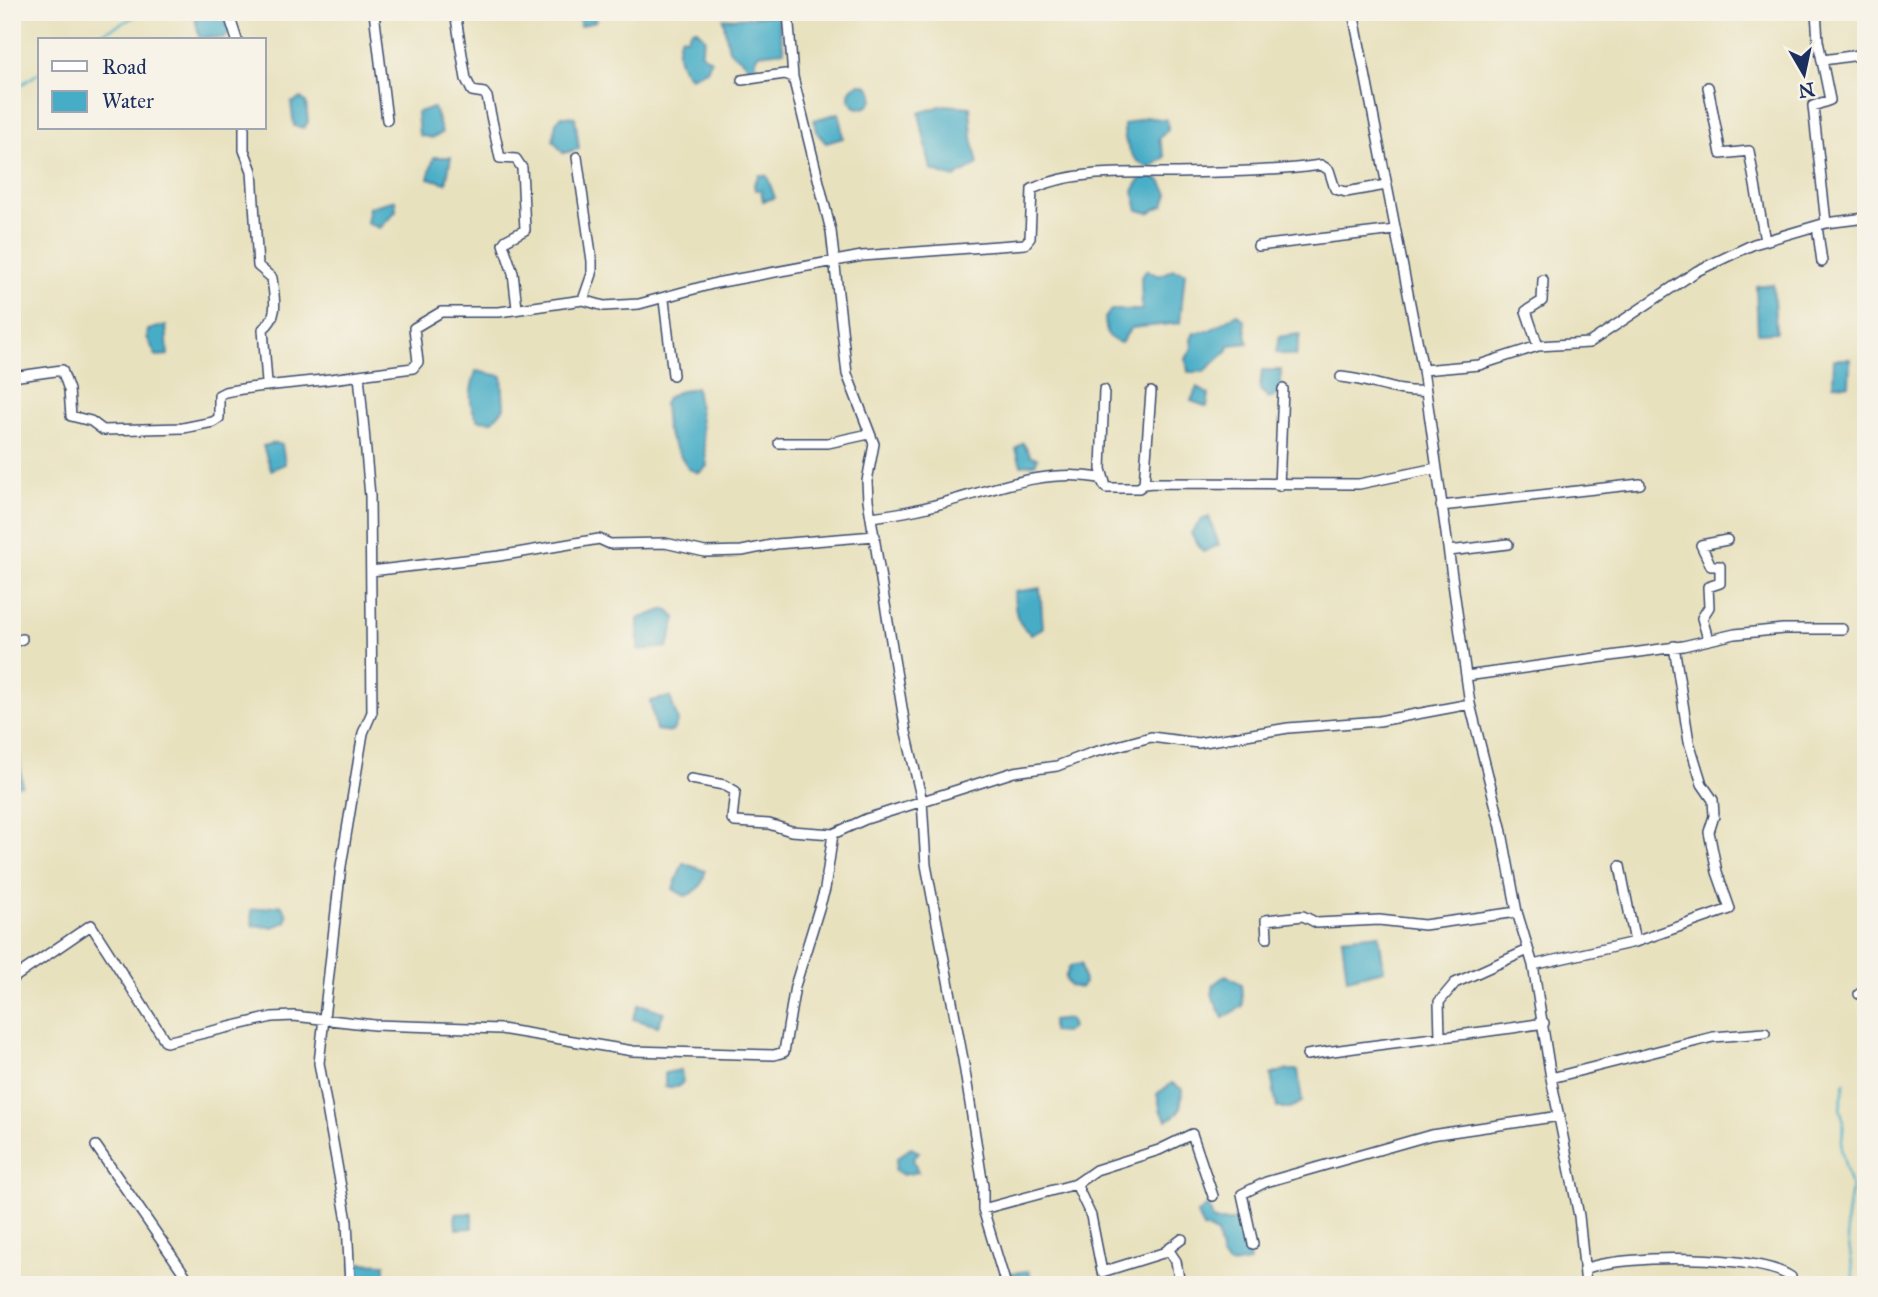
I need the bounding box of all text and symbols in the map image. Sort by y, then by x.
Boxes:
legend [38,38,266,130]
north arrow [1770,38,1840,108]
text: Road [102,54,147,80]
text: N [1797,78,1816,103]
text: Water [102,88,154,114]

